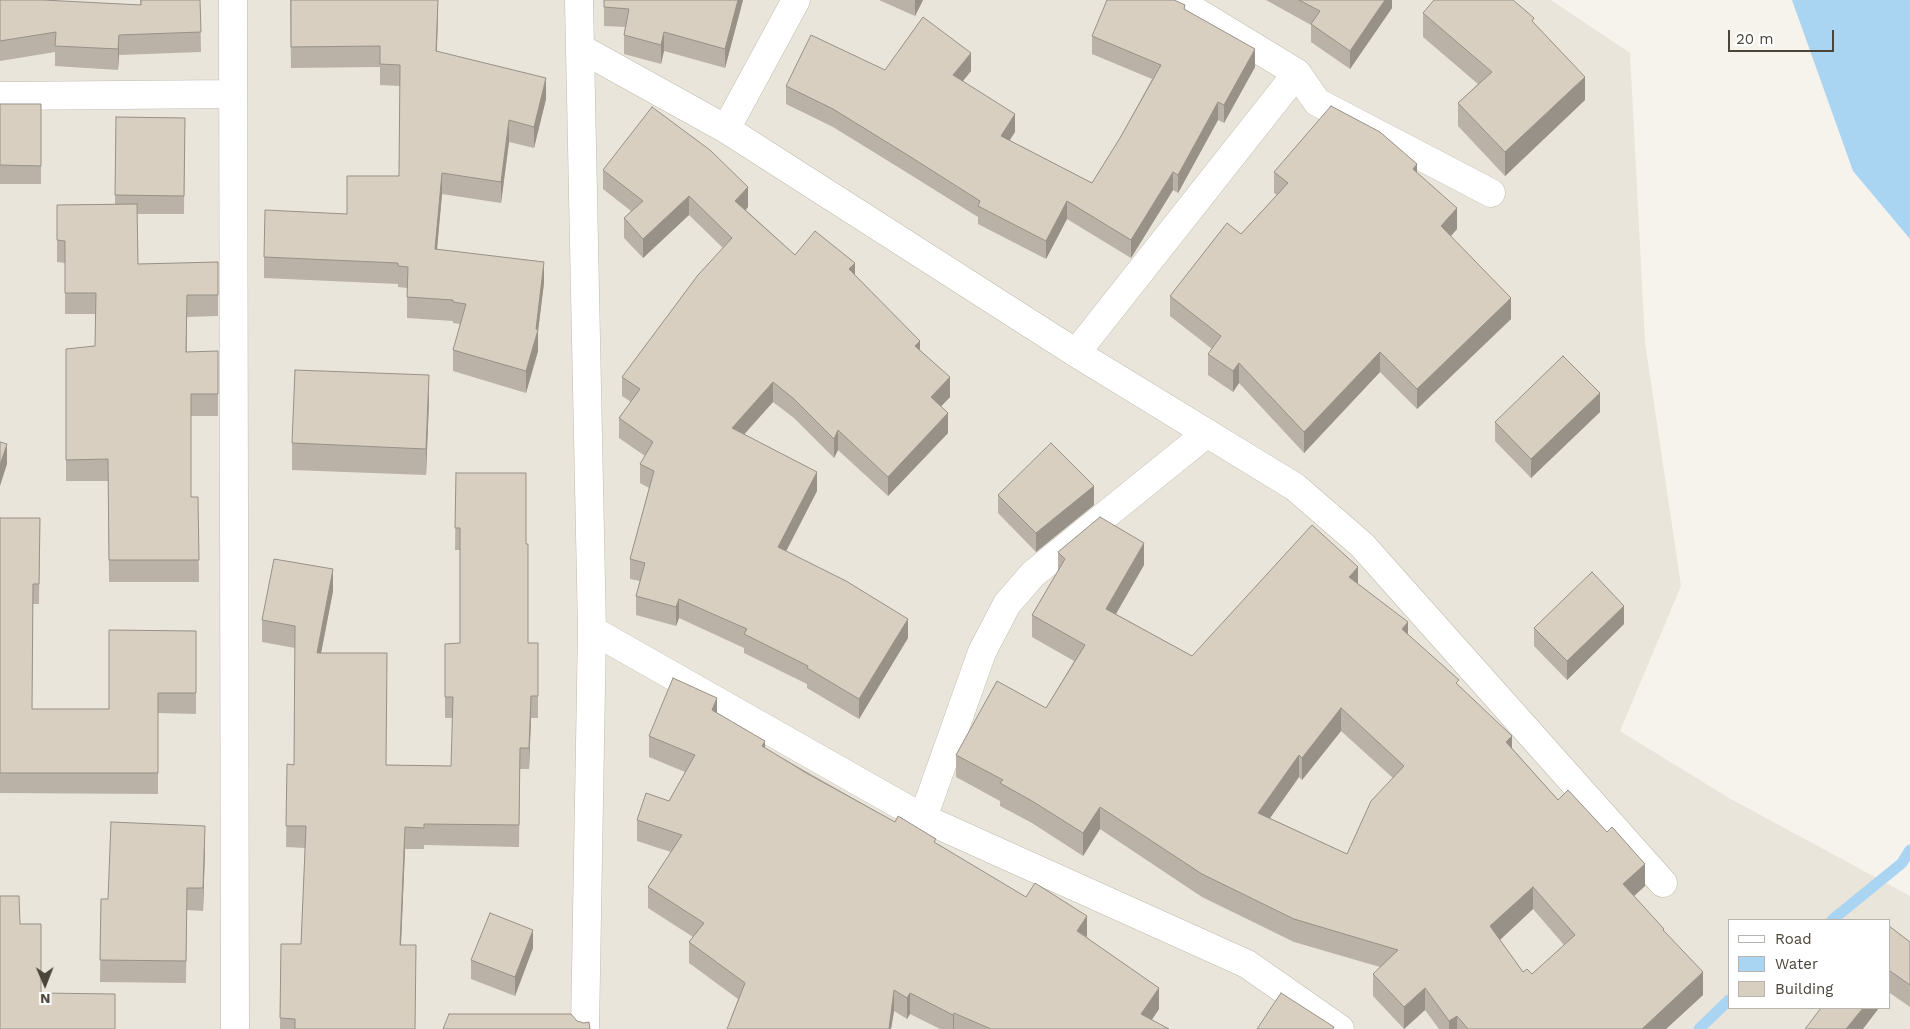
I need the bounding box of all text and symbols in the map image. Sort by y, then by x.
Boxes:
scale bar [1730,20,1836,52]
text: 20 m [1736,30,1774,48]
legend [1728,919,1890,1009]
text: Road [1775,930,1812,948]
text: Water [1775,955,1818,973]
north arrow [20,959,70,1009]
text: Building [1775,980,1833,998]
text: N [40,991,51,1007]

